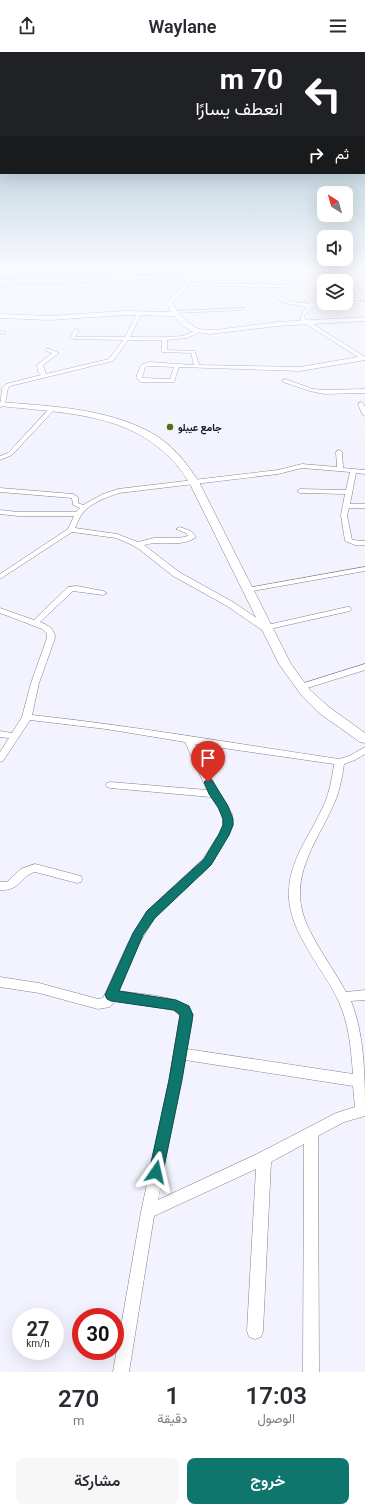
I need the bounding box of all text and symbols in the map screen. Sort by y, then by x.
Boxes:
icon: share [16,15,38,37]
icon: menu [327,15,349,37]
text: Waylane [148,16,217,37]
text: 70 m [220,63,283,96]
icon: left [297,68,349,120]
text: انعطف يسارًا [195,98,283,119]
icon: right [305,144,327,166]
text: ثم [335,145,349,163]
north arrow [317,186,353,222]
map controls [317,186,353,310]
button: sound [317,230,353,266]
button: layers [317,274,353,310]
marker: جامع عيبلو [165,422,175,432]
place label: جامع عيبلو [178,422,222,435]
pin [191,741,225,782]
icon: arrive [197,747,219,769]
position arrow [135,1151,177,1193]
speed limit sign: 30 [72,1308,124,1360]
text: 27 [27,1317,49,1341]
text: km/h [26,1338,50,1349]
text: 1 [166,1382,179,1410]
text: 17:03 [246,1382,307,1410]
text: 270 [58,1385,99,1413]
text: دقيقة [157,1411,187,1426]
text: الوصول [257,1411,295,1426]
text: m [73,1413,84,1428]
button: مشاركة [16,1458,179,1504]
button: خروج [187,1458,349,1504]

